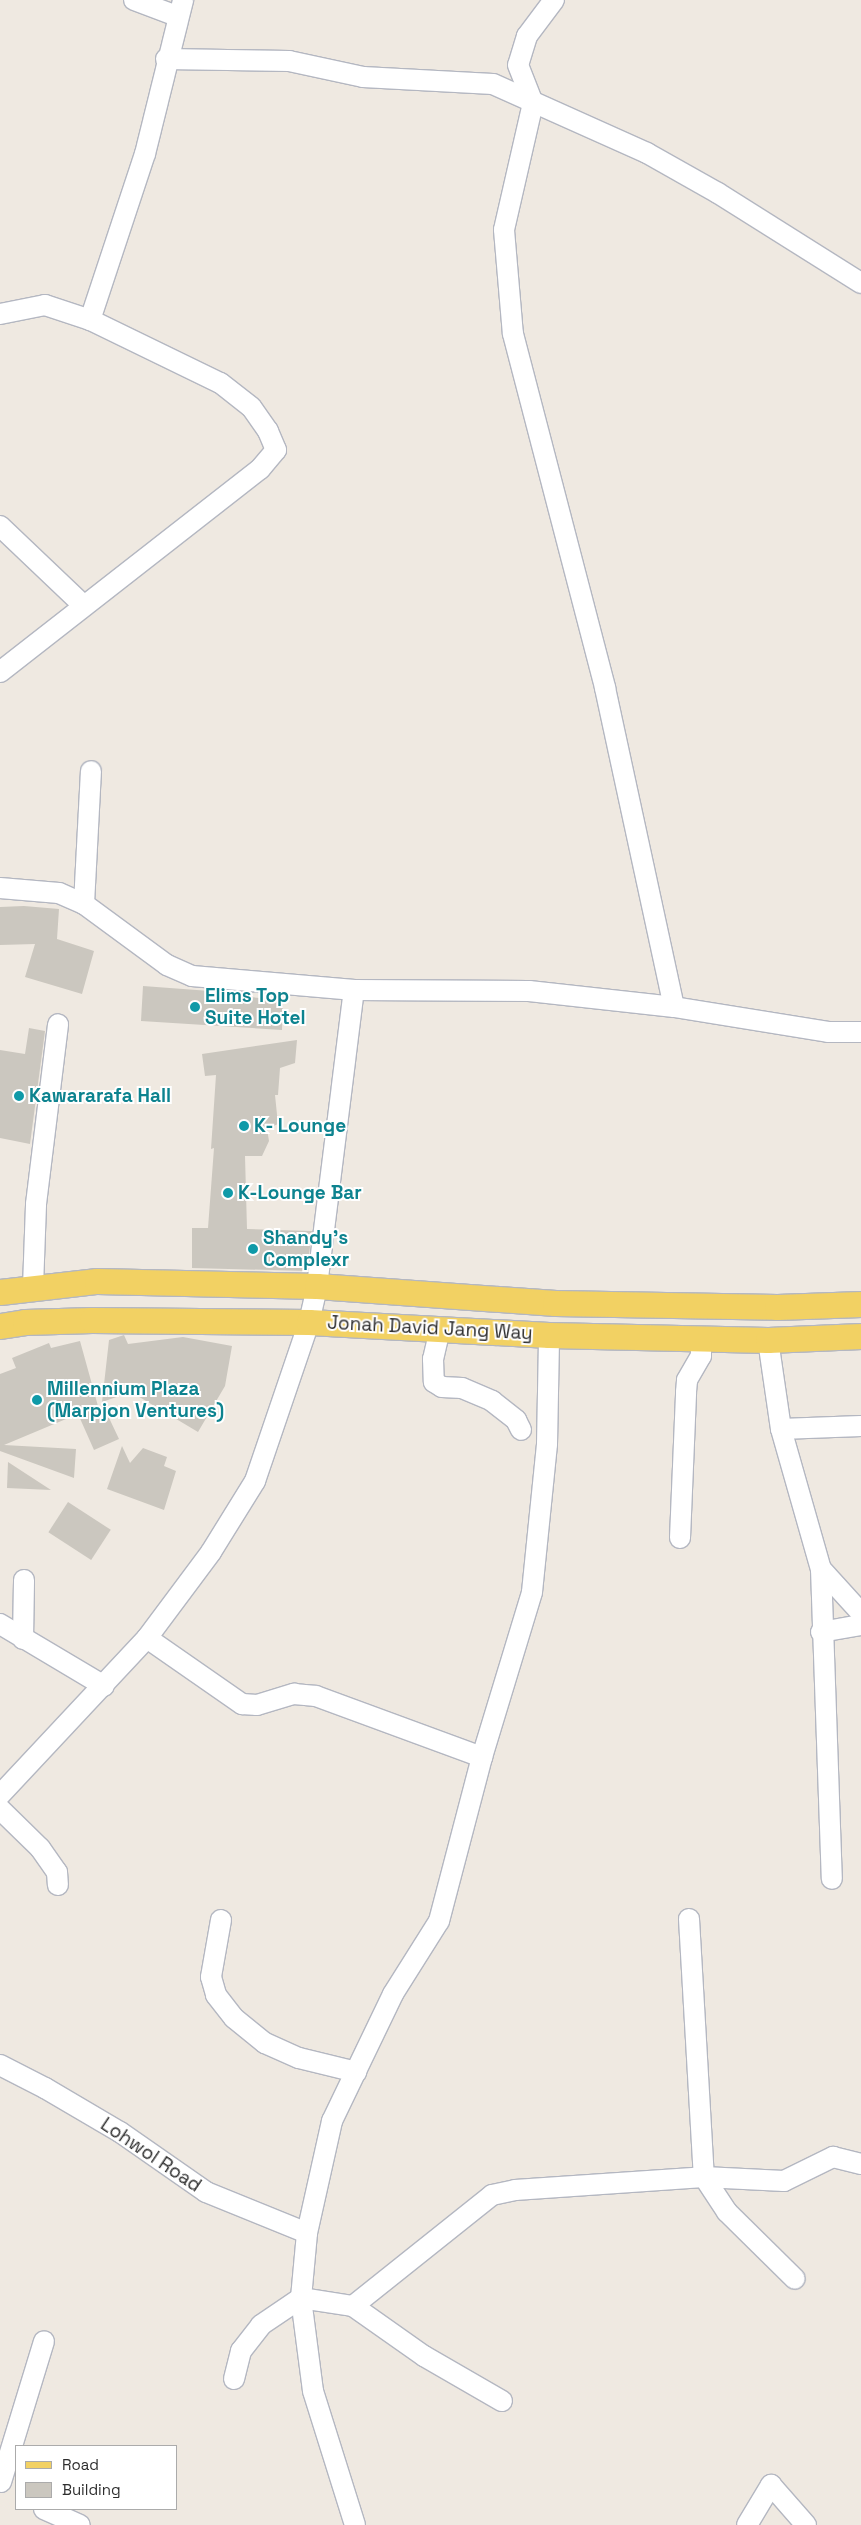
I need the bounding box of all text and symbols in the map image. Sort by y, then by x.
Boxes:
place label: Elims Top Suite Hotel [205,985,306,1029]
marker: Elims Top Suite Hotel [189,1001,201,1013]
place label: Kawararafa Hall [29,1085,171,1107]
marker: Kawararafa Hall [13,1090,25,1102]
place label: K- Lounge [254,1115,347,1137]
marker: K- Lounge [238,1120,250,1132]
place label: K-Lounge Bar [238,1182,362,1204]
marker: K-Lounge Bar [222,1187,234,1199]
place label: Shandy's Complexr [263,1227,349,1271]
marker: Shandy's Complexr [247,1243,259,1255]
street label: Jonah David Jang Way [327,1311,533,1345]
place label: Millennium Plaza (Marpjon Ventures) [47,1378,224,1422]
marker: Millennium Plaza (Marpjon Ventures) [31,1394,43,1406]
street label: Lohwol Road [96,2113,206,2197]
legend [15,2445,178,2510]
text: Road [62,2455,99,2474]
text: Building [62,2480,121,2499]

